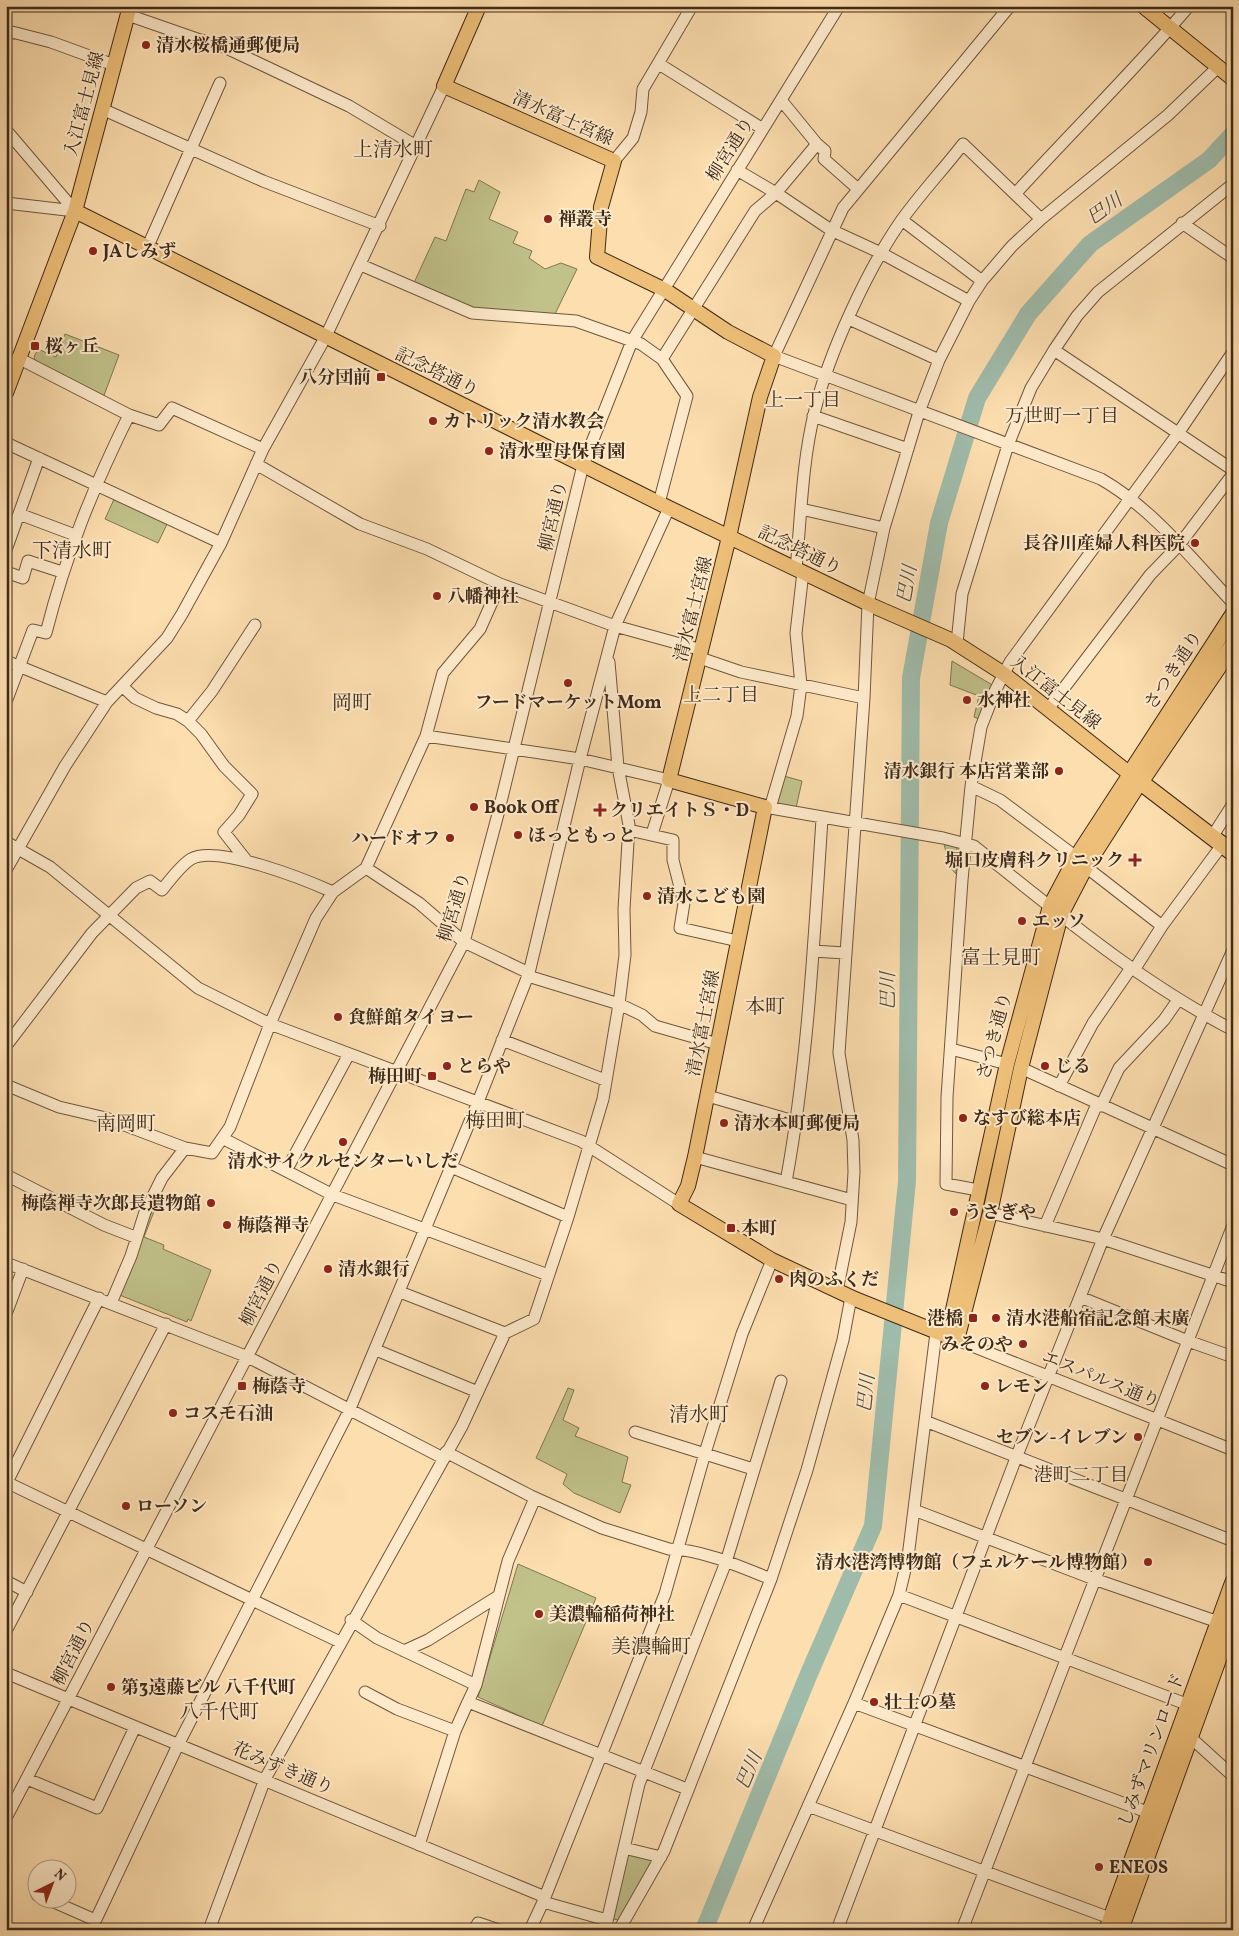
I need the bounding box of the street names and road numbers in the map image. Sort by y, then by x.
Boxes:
street label: 入江富士見線 [59,49,111,160]
street label: 清水富士宮線 [508,86,617,153]
street label: 柳宮通り [702,113,761,187]
street label: 記念塔通り [390,342,482,404]
street label: 柳宮通り [534,478,575,554]
street label: 記念塔通り [753,520,845,582]
street label: 清水富士宮線 [669,554,720,665]
street label: さつき通り [1139,626,1209,715]
street label: 入江富士見線 [1005,650,1105,736]
street label: 柳宮通り [433,869,478,946]
street label: 清水富士宮線 [682,968,727,1079]
street label: さつき通り [972,990,1019,1083]
street label: 柳宮通り [235,1256,290,1331]
street label: エスパルス通り [1038,1345,1163,1415]
street label: 柳宮通り [47,1615,102,1690]
street label: しみずマリンロード [1113,1670,1192,1831]
street label: 花みずき通り [228,1737,337,1802]

